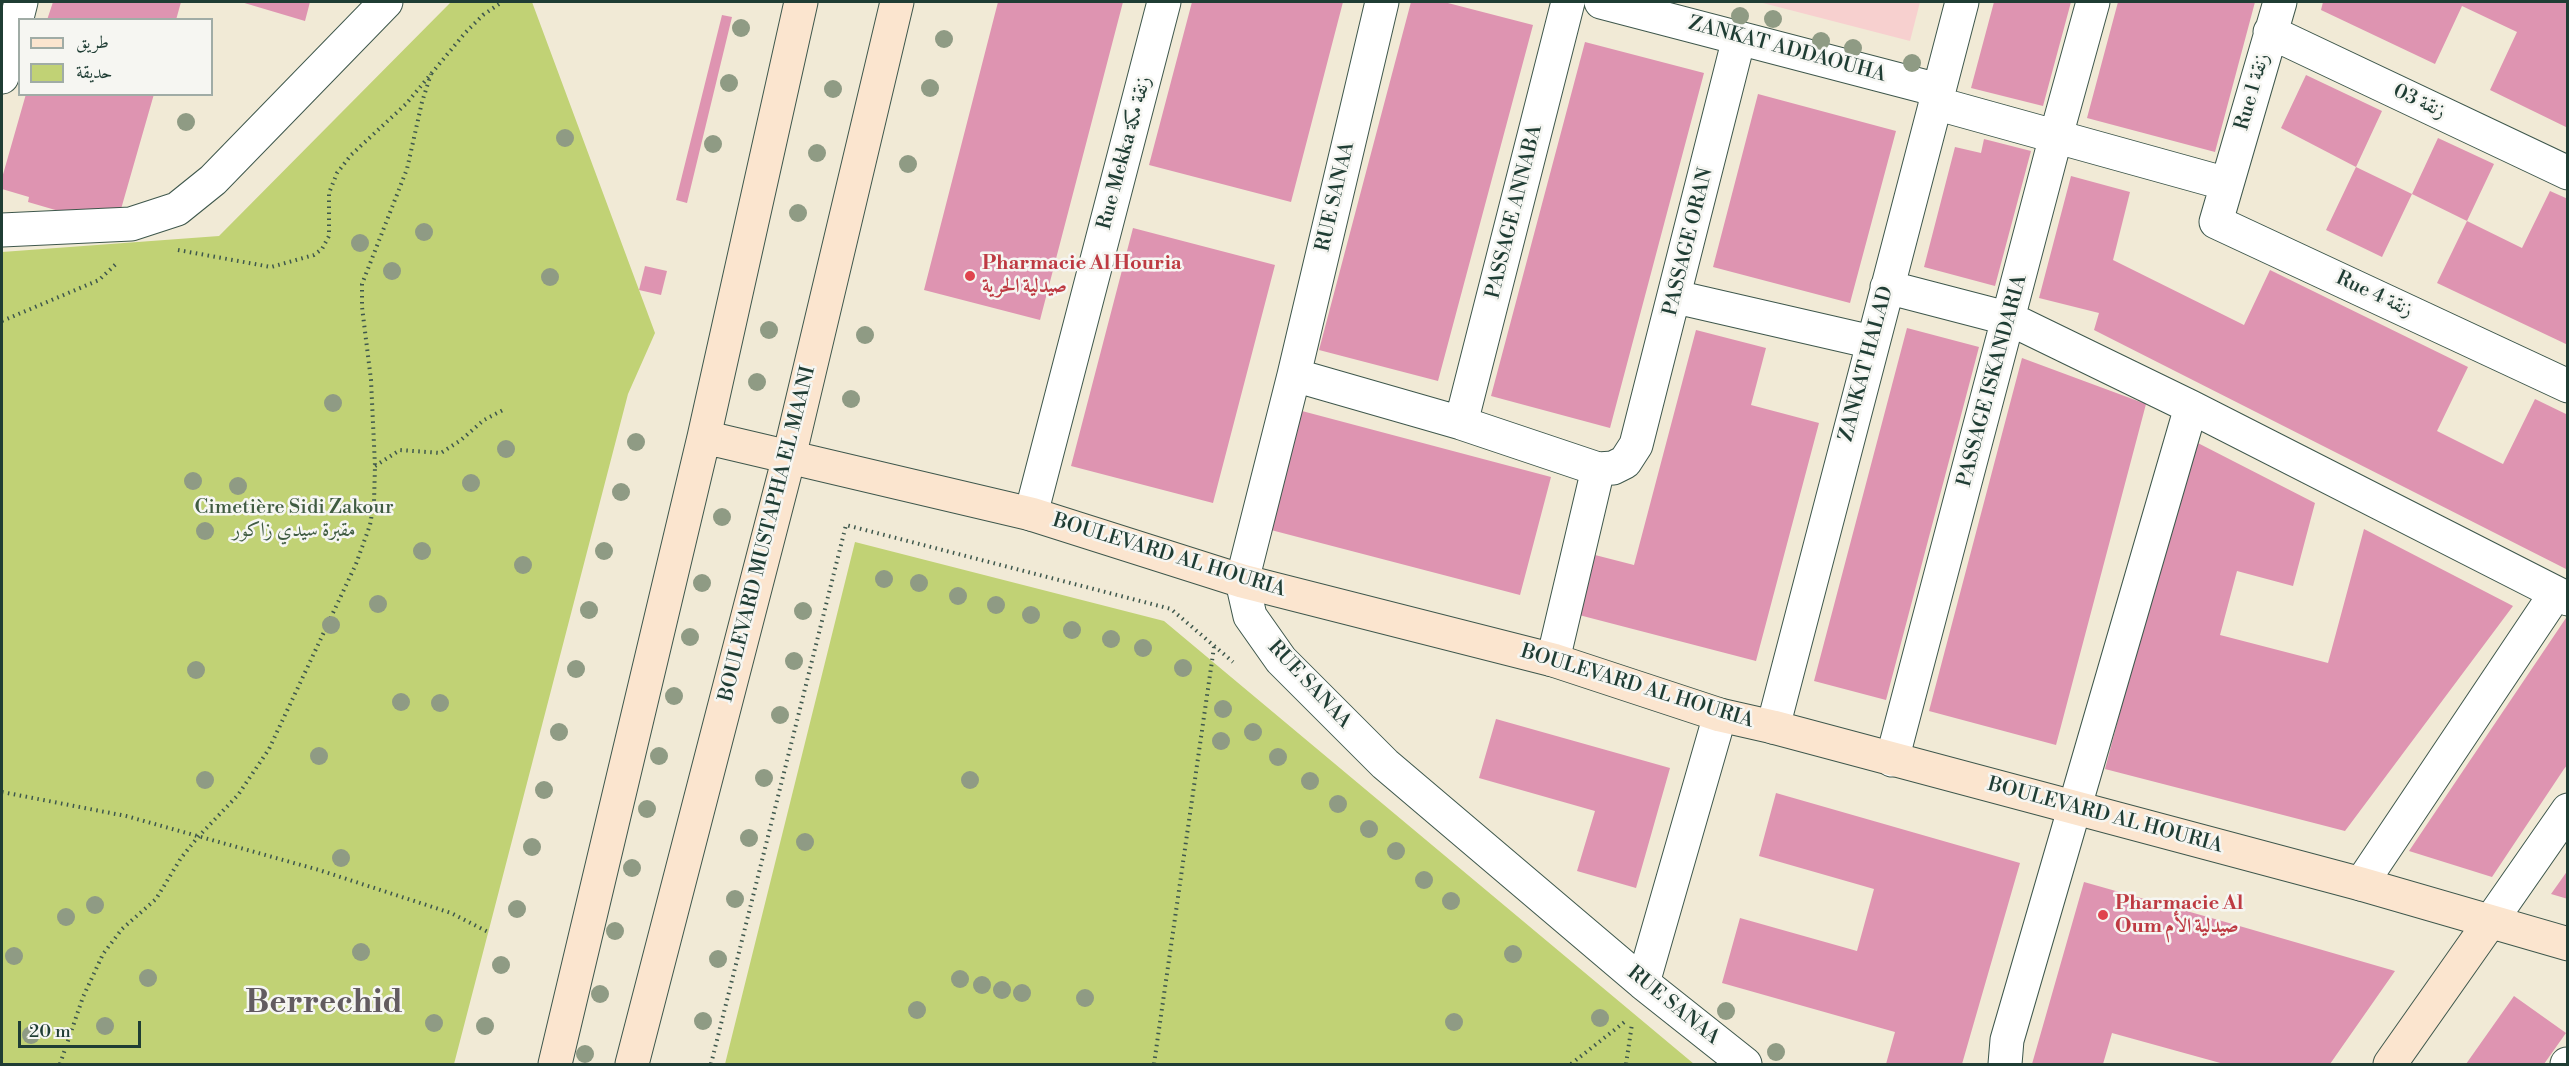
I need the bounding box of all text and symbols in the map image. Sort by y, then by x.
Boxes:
street label: ZANKAT ADDAOUHA [1686,12,1888,88]
legend [18,18,213,96]
text: طريق [76,31,109,54]
street label: Rue 1 زنقة [2231,51,2275,133]
text: حديقة [76,61,112,84]
street label: Rue Mekka زنقة مكة [1093,74,1157,232]
street label: زنقة 03 [2389,79,2449,125]
street label: PASSAGE ANNABA [1482,123,1548,301]
street label: RUE SANAA [1312,140,1360,254]
street label: PASSAGE ORAN [1659,166,1719,318]
place label: Pharmacie Al Houria صيدلية الحرية [982,252,1182,299]
street label: Rue 4 زنقة [2332,267,2416,323]
marker: Pharmacie Al Houria صيدلية الحرية [963,269,977,283]
street label: PASSAGE ISKANDARIA [1953,272,2033,490]
street label: ZANKAT HALAD [1835,284,1899,444]
street label: BOULEVARD MUSTAPHA EL MAANI [715,364,821,704]
park label: Cimetière Sidi Zakour مقبرة سيدي زاكور [194,496,394,543]
street label: BOULEVARD AL HOURIA [1050,509,1288,603]
street label: RUE SANAA [1262,636,1356,734]
street label: BOULEVARD AL HOURIA [1518,640,1756,734]
street label: BOULEVARD AL HOURIA [1985,773,2225,859]
place label: Pharmacie Al Oum صيدلية الأم [2115,892,2243,939]
marker: Pharmacie Al Oum صيدلية الأم [2096,908,2110,922]
street label: RUE SANAA [1622,962,1724,1050]
district label: Berrechid [245,985,403,1023]
scale bar [21,1009,144,1047]
text: 20 m [29,1020,71,1043]

